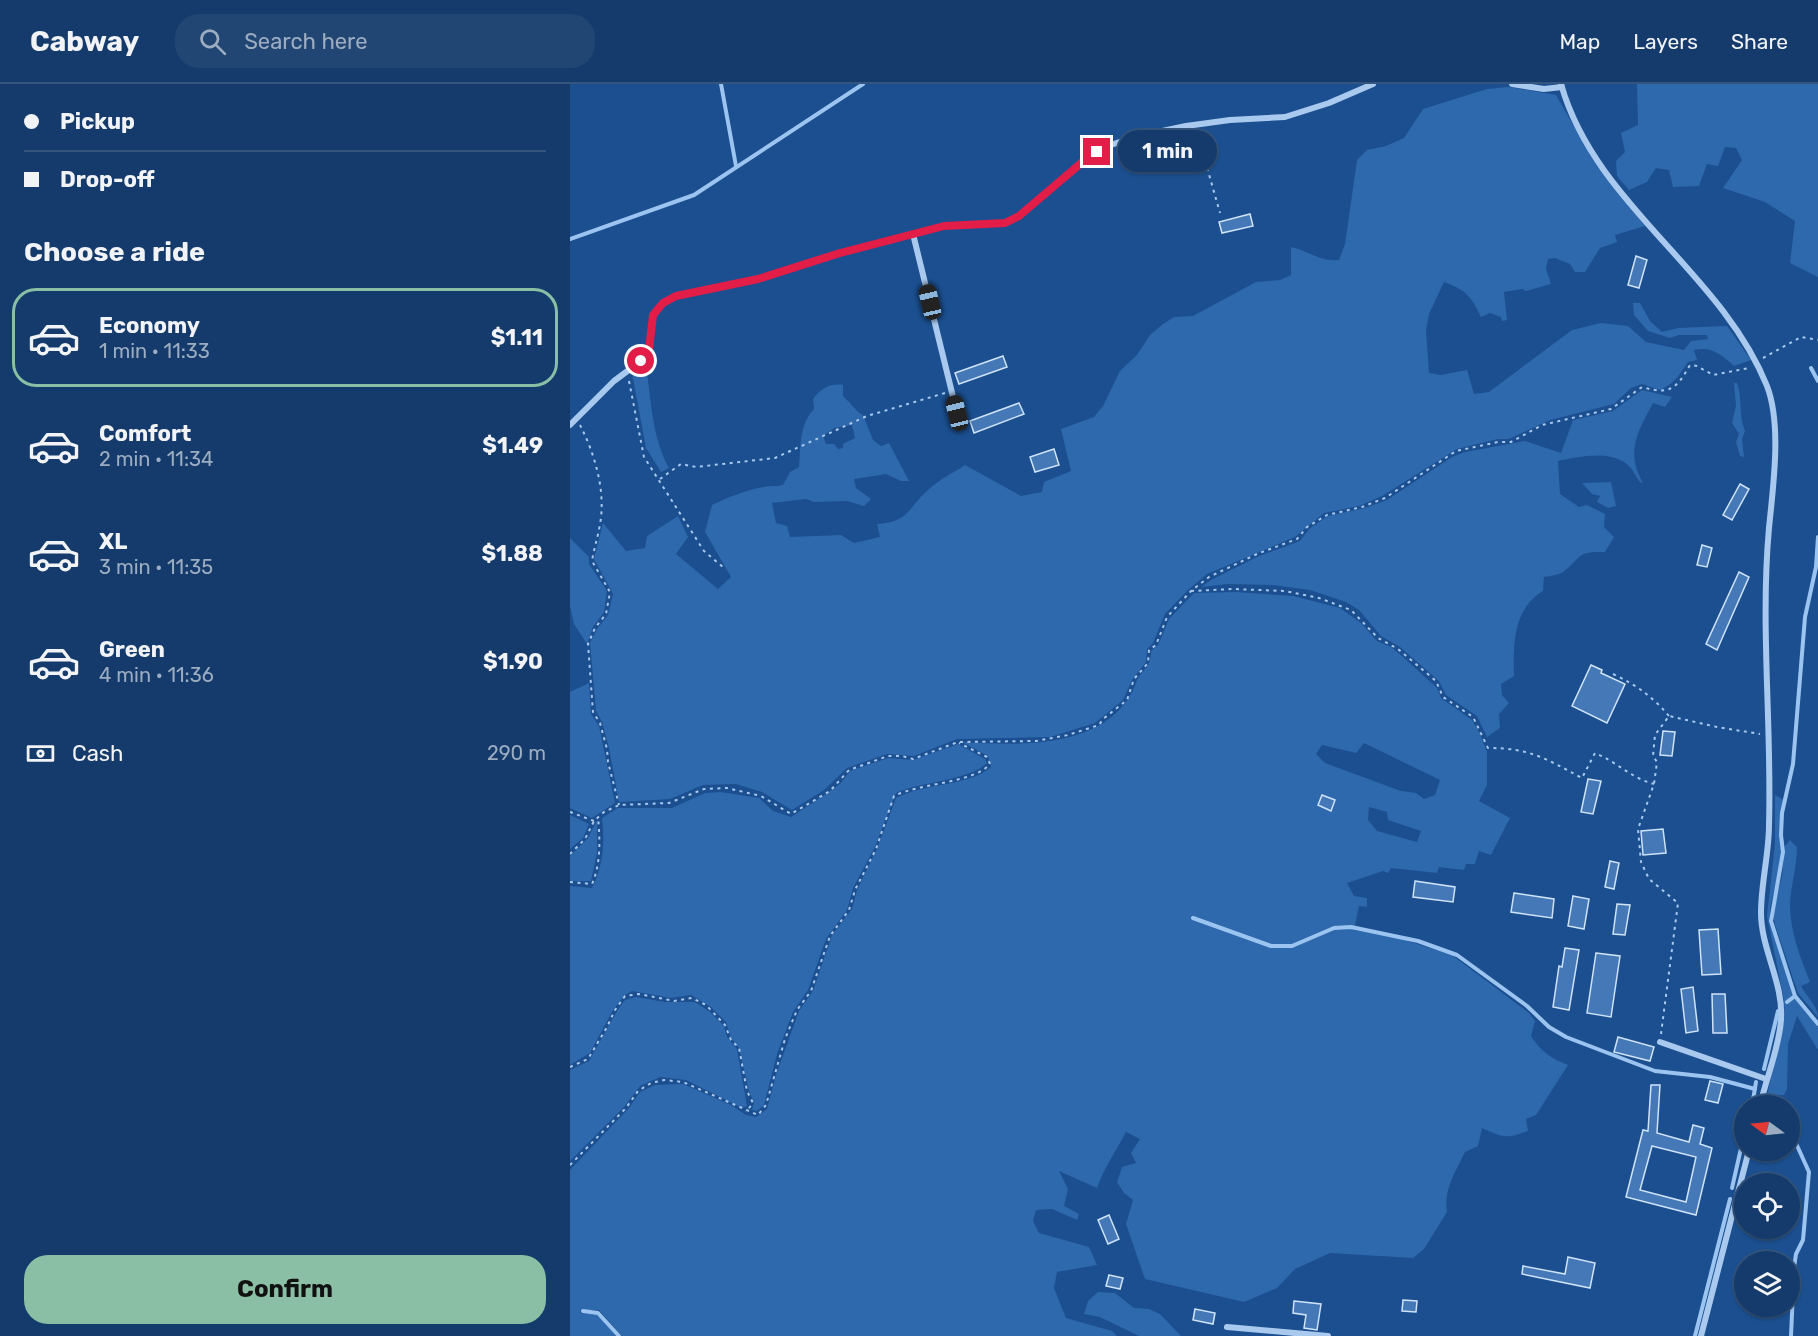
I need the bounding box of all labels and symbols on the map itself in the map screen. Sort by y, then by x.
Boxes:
callout: 1 min [1118,131,1217,173]
route end [1083,138,1110,165]
car [917,282,943,322]
route start [627,347,654,374]
car [944,393,970,433]
north arrow [1734,1095,1800,1161]

